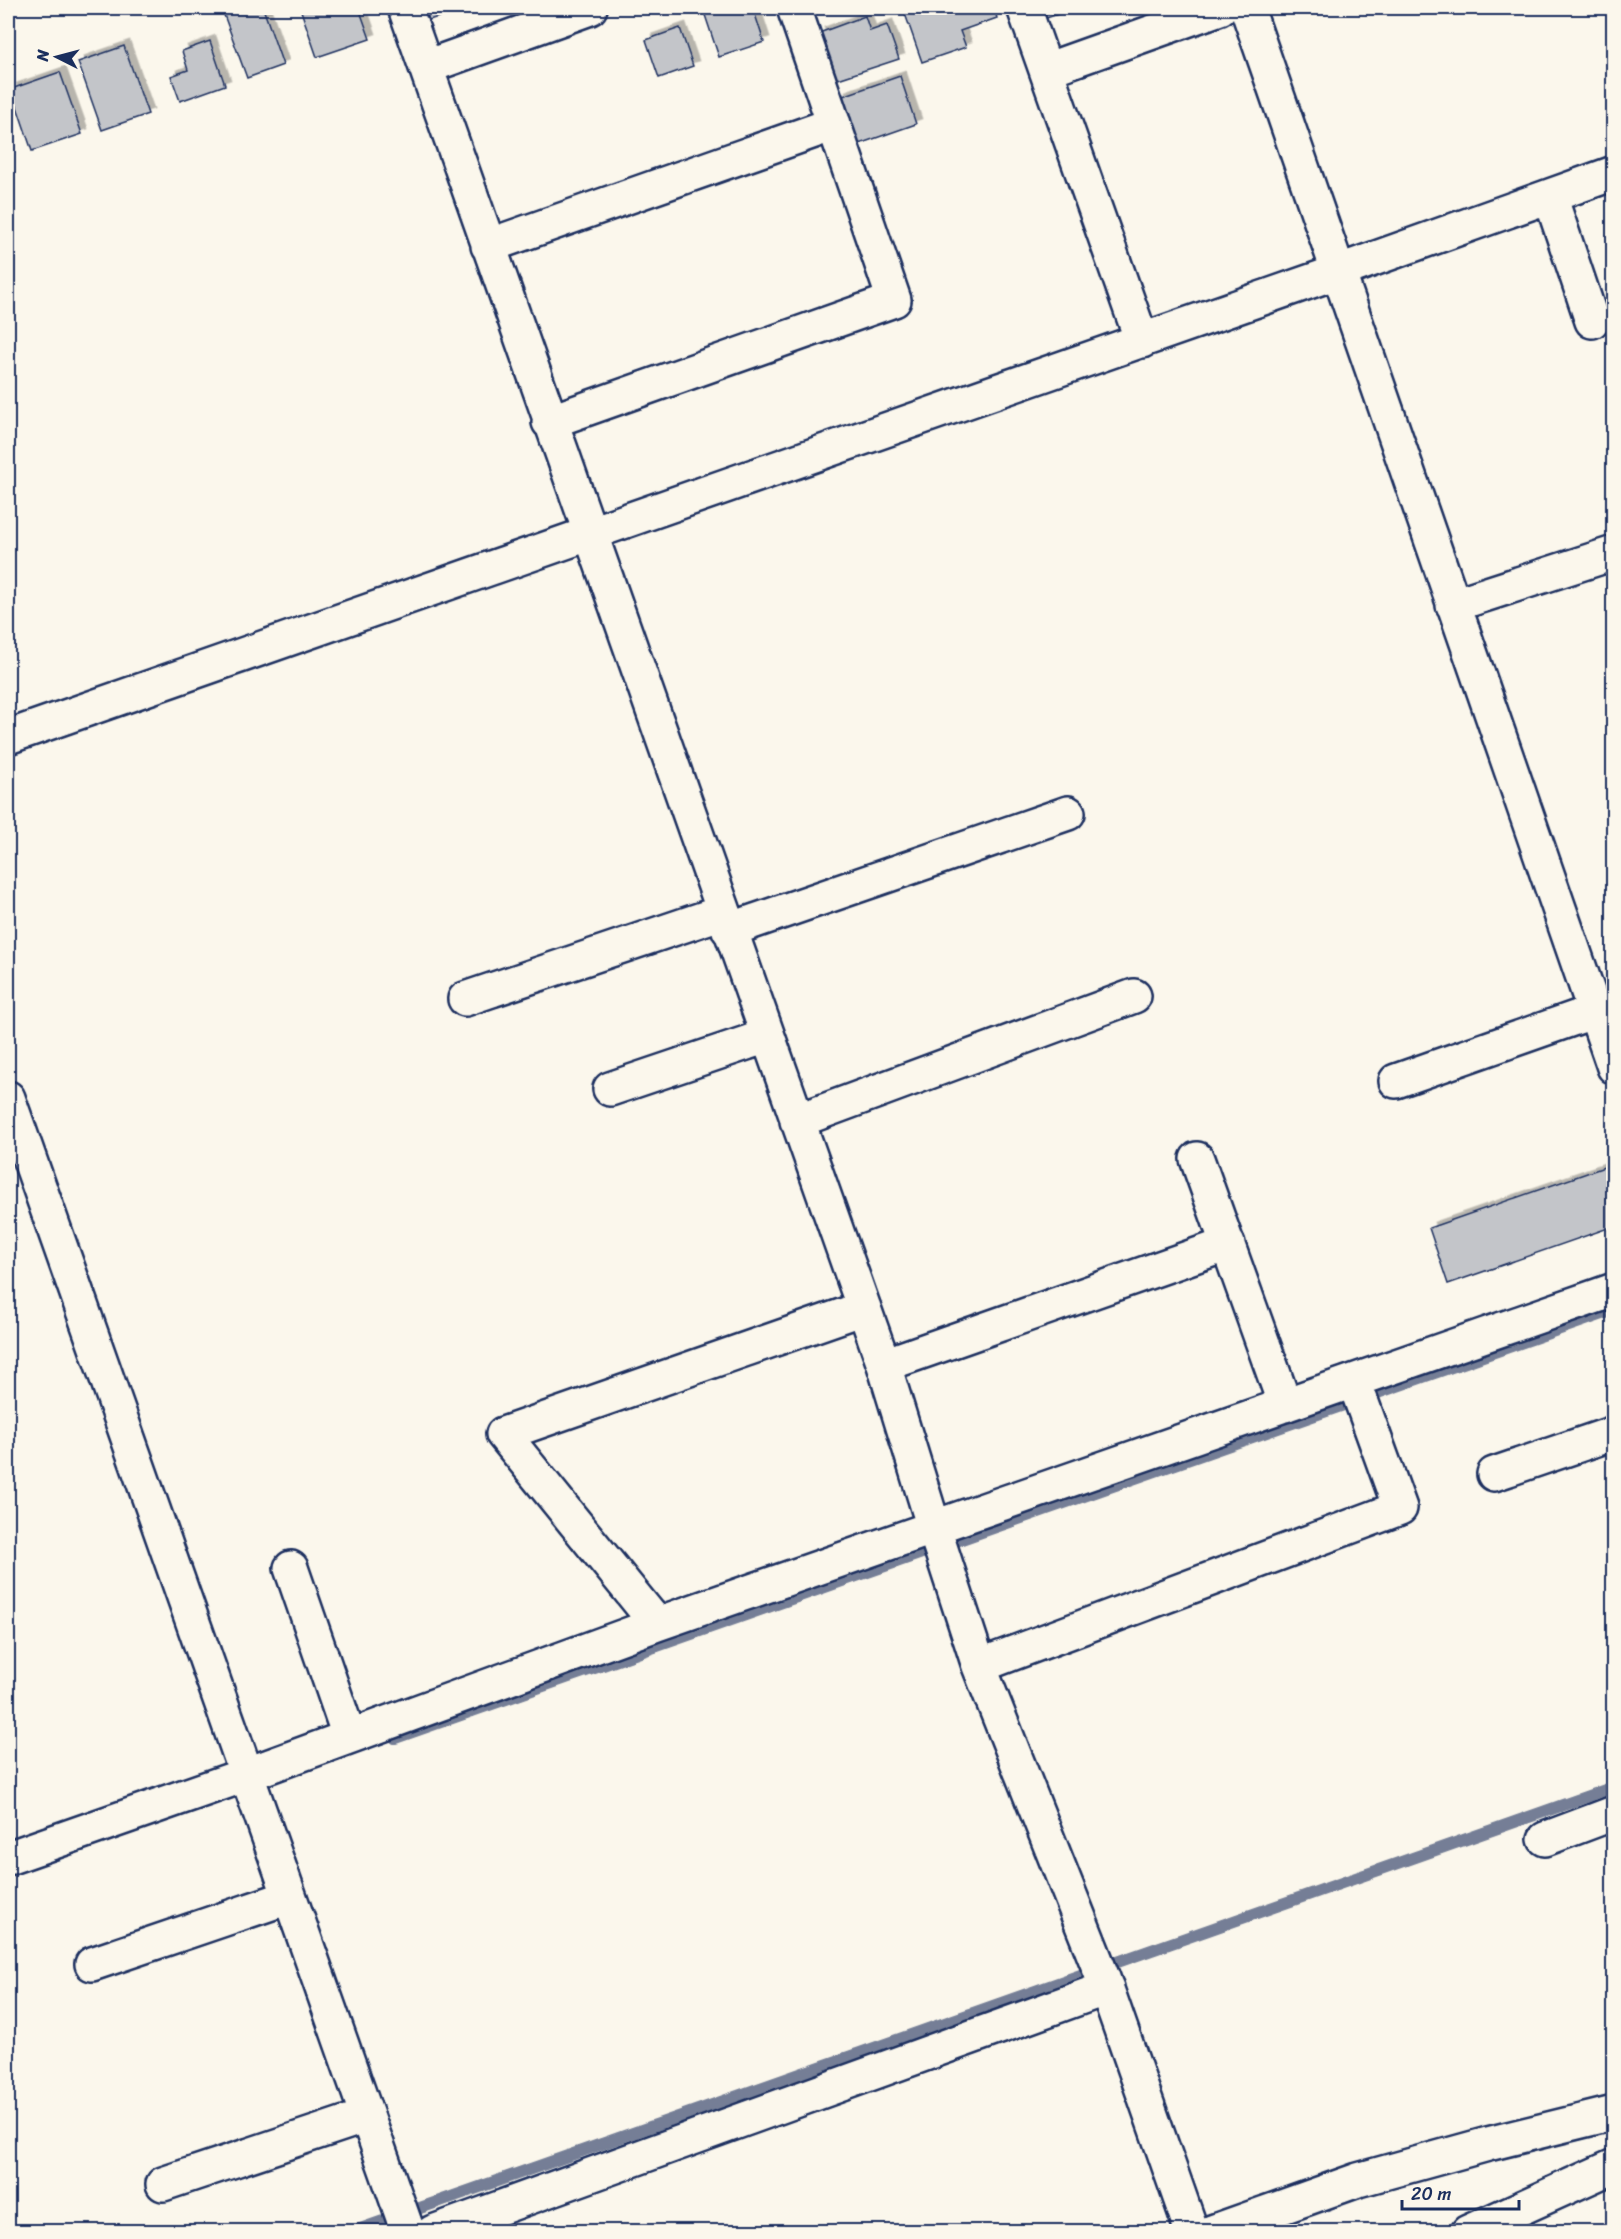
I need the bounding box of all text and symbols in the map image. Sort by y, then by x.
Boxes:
north arrow [27,27,87,87]
text: N [27,48,58,64]
scale bar [1402,2173,1519,2211]
text: 20 m [1411,2178,1451,2210]

